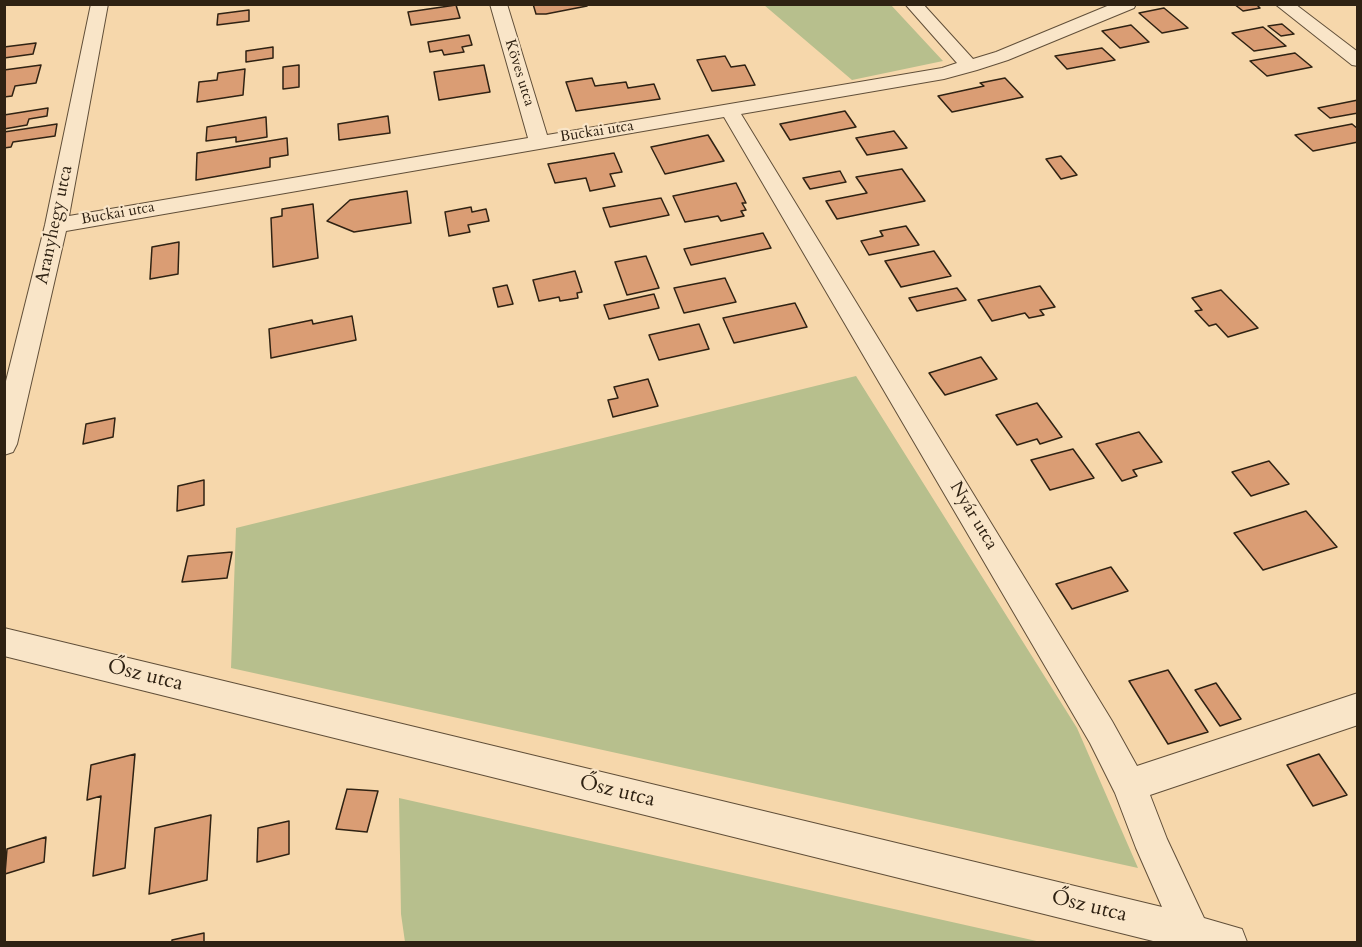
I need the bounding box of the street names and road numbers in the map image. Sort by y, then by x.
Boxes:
street label: Köves utca [500,37,538,109]
street label: Buckai utca [559,117,635,147]
street label: Aranyhegy utca [32,164,78,286]
street label: Buckai utca [80,199,156,229]
street label: Nyár utca [944,478,1002,554]
street label: Ősz utca [105,654,185,698]
street label: Ősz utca [577,770,657,814]
street label: Ősz utca [1049,885,1129,929]

